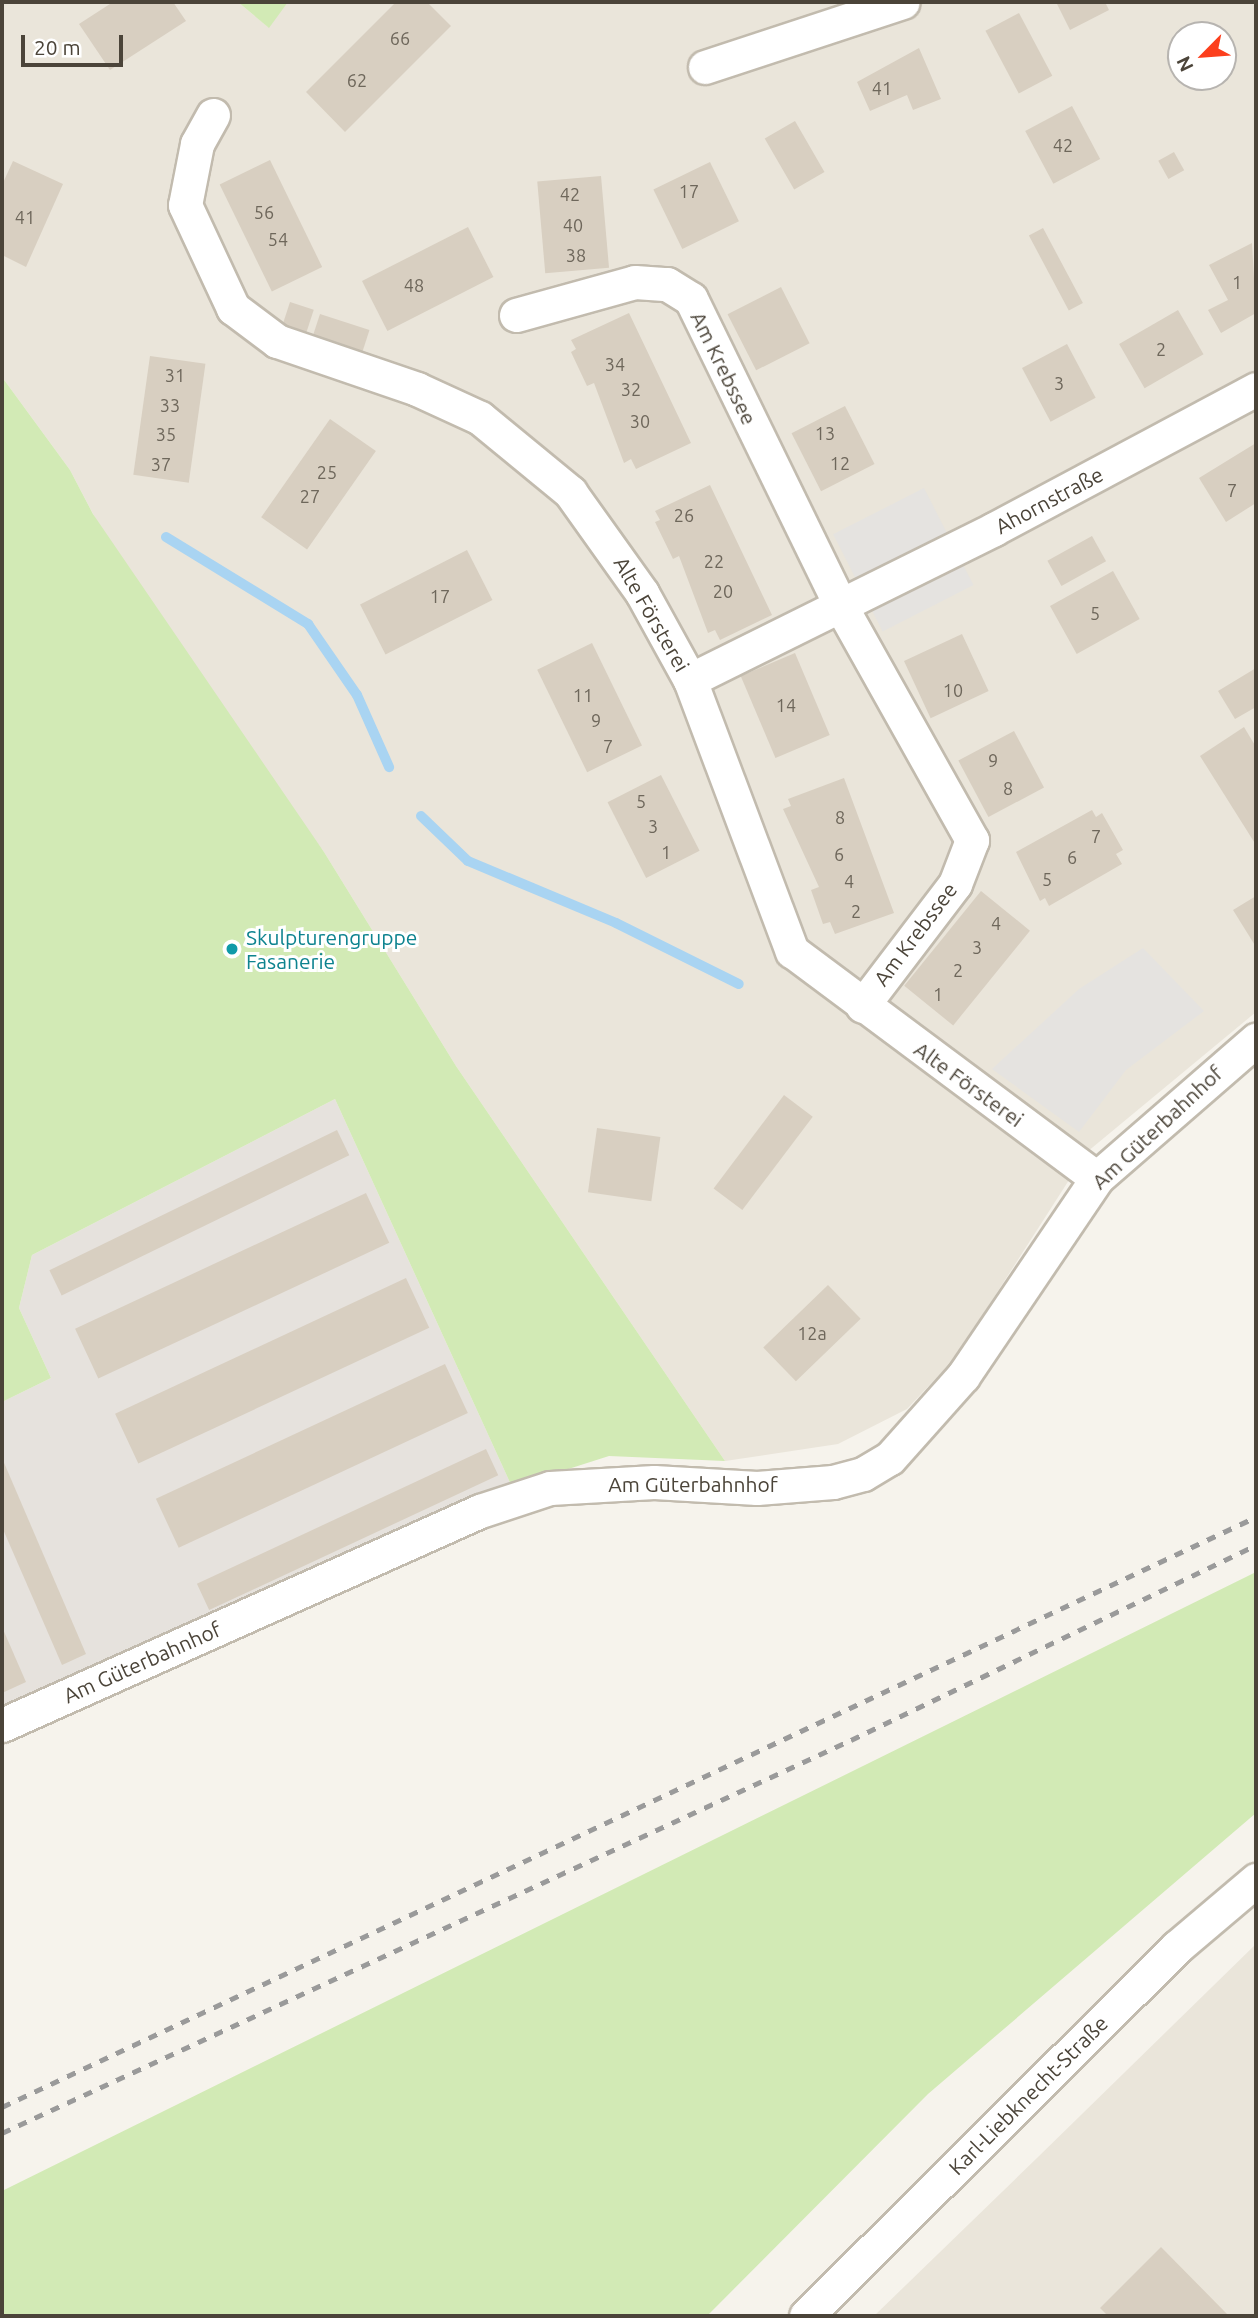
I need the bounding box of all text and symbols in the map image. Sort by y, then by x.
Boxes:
scale bar [24,21,126,65]
north arrow [1167,21,1237,91]
house number: 66 [390,27,410,49]
text: 20 m [34,35,81,59]
text: N [1172,53,1198,75]
house number: 62 [347,69,367,91]
house number: 41 [872,77,892,99]
house number: 42 [1053,134,1073,156]
house number: 17 [679,180,699,202]
house number: 42 [560,183,580,205]
house number: 56 [254,201,274,223]
house number: 41 [15,206,35,228]
house number: 40 [563,214,583,236]
house number: 54 [268,228,288,250]
house number: 38 [566,244,586,266]
house number: 1 [1232,271,1242,293]
house number: 48 [404,274,424,296]
street label: Am Krebssee [686,307,762,429]
house number: 2 [1156,338,1166,360]
house number: 34 [605,353,625,375]
house number: 31 [165,364,185,386]
house number: 3 [1054,372,1064,394]
house number: 32 [621,378,641,400]
house number: 33 [160,394,180,416]
house number: 30 [630,410,650,432]
house number: 13 [815,422,835,444]
house number: 35 [156,423,176,445]
house number: 12 [830,452,850,474]
house number: 37 [151,453,171,475]
house number: 25 [317,461,337,483]
street label: Ahornstraße [991,461,1107,539]
house number: 7 [1227,479,1237,501]
house number: 27 [300,485,320,507]
house number: 26 [674,504,694,526]
house number: 22 [704,550,724,572]
street label: Alte Försterei [609,552,695,676]
house number: 20 [713,580,733,602]
house number: 17 [430,585,450,607]
house number: 5 [1090,602,1100,624]
house number: 10 [943,679,963,701]
house number: 11 [573,684,593,706]
house number: 14 [776,694,796,716]
house number: 9 [591,709,601,731]
house number: 7 [603,735,613,757]
house number: 9 [988,749,998,771]
house number: 8 [1003,777,1013,799]
house number: 5 [636,790,646,812]
house number: 8 [835,806,845,828]
house number: 3 [648,815,658,837]
house number: 7 [1091,825,1101,847]
house number: 1 [661,841,671,863]
house number: 6 [834,843,844,865]
house number: 6 [1067,846,1077,868]
house number: 5 [1042,868,1052,890]
house number: 4 [844,870,854,892]
street label: Am Krebssee [868,877,962,991]
house number: 2 [851,900,861,922]
house number: 4 [991,912,1001,934]
place label: Skulpturengruppe Fasanerie [246,924,417,974]
house number: 3 [972,936,982,958]
marker: Skulpturengruppe Fasanerie [224,941,240,957]
house number: 2 [953,959,963,981]
house number: 1 [933,983,943,1005]
street label: Alte Försterei [910,1036,1028,1132]
street label: Am Güterbahnhof [1086,1060,1228,1194]
house number: 12a [797,1322,827,1344]
street label: Am Güterbahnhof [608,1471,778,1497]
street label: Am Güterbahnhof [59,1616,225,1708]
street label: Karl-Liebknecht-Straße [943,2010,1113,2180]

